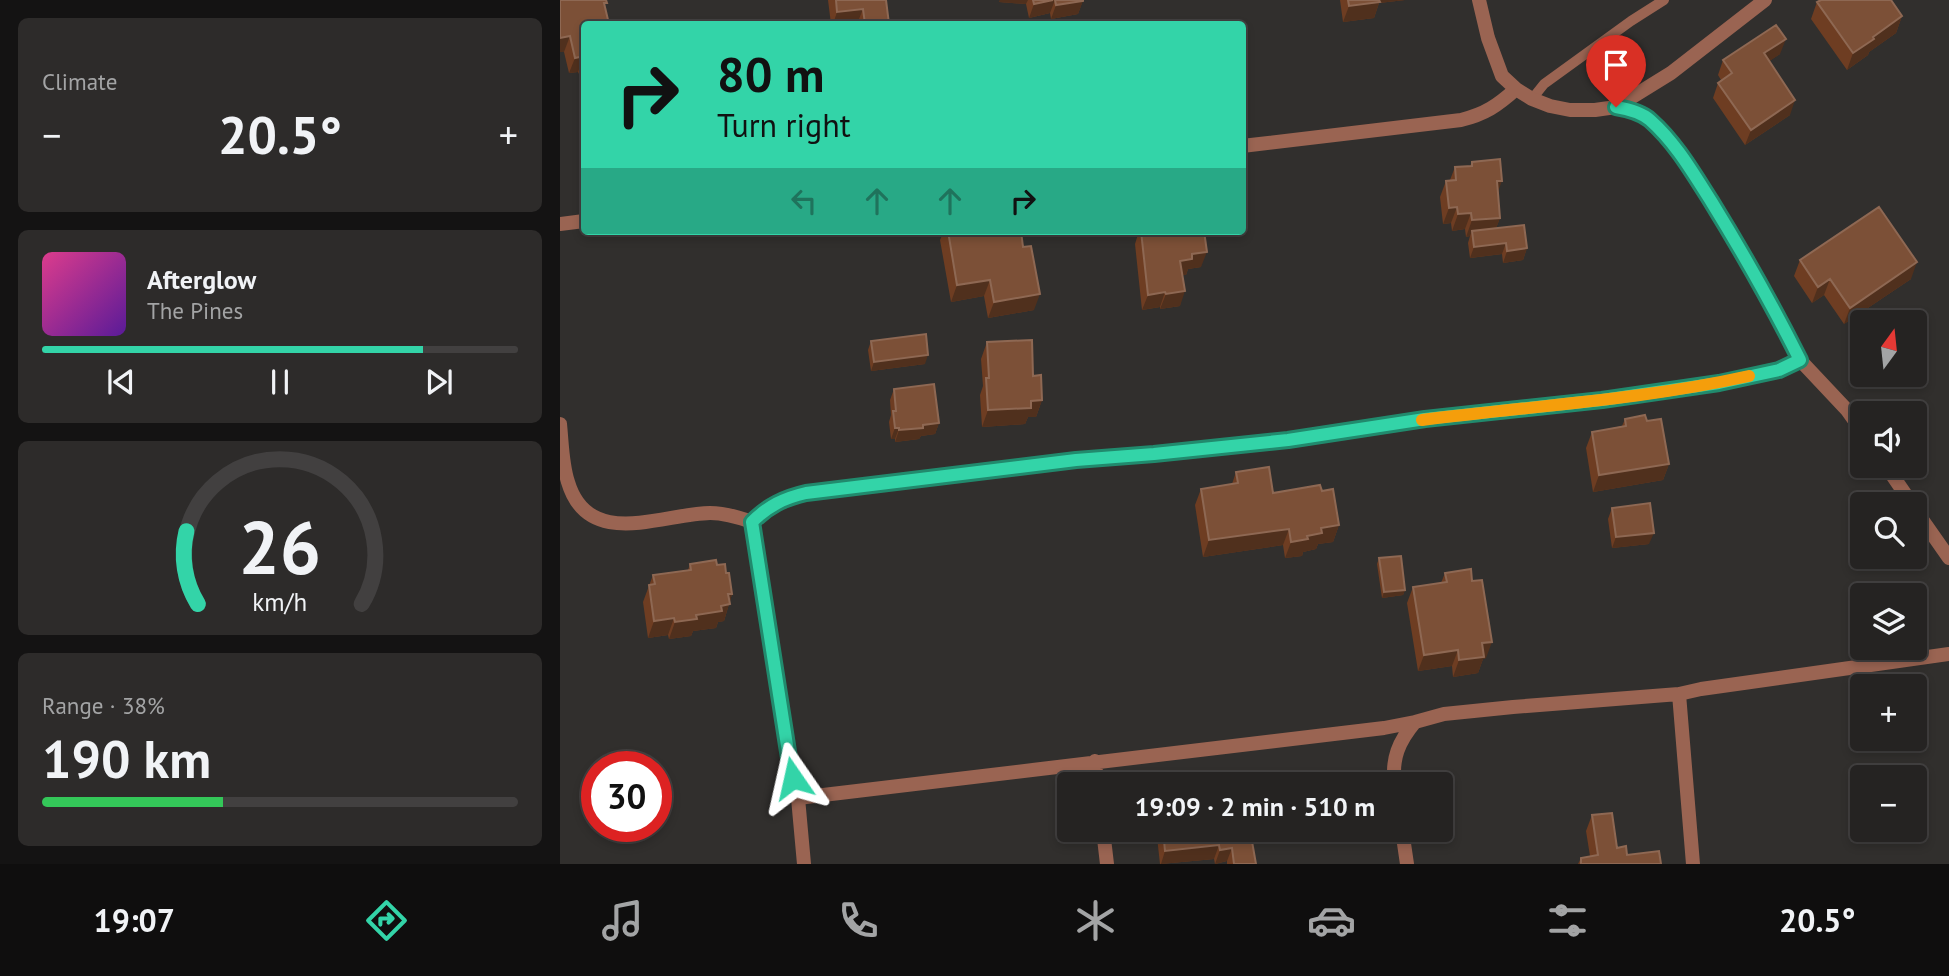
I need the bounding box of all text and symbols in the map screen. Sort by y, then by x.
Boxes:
pin [1586,35,1646,107]
text: 80 m [717,42,824,106]
icon: arrive [1597,46,1635,84]
icon: right [602,49,693,140]
text: Climate [42,67,117,96]
text: 20.5° [218,101,342,168]
text: Turn right [717,104,851,146]
text: − [42,110,61,159]
text: + [499,110,518,159]
icon: left [785,182,823,220]
icon: ahead [858,182,896,220]
icon: ahead [931,182,969,220]
icon: right [1004,182,1042,220]
text: Afterglow [147,263,256,296]
text: The Pines [147,296,243,325]
north arrow [1850,310,1927,387]
map controls [1850,310,1927,842]
icon: previous [102,363,140,401]
icon: pause [261,363,299,401]
icon: next [420,363,458,401]
button: sound [1850,401,1927,478]
button: search [1850,492,1927,569]
text: 26 [239,500,321,594]
button: layers [1850,583,1927,660]
text: km/h [253,586,307,618]
button: + [1850,674,1927,751]
text: Range · 38% [42,691,165,720]
text: 190 km [42,725,211,792]
position arrow [756,741,830,815]
speed limit sign: 30 [581,751,672,842]
button: − [1850,765,1927,842]
text: 19:09 · 2 min · 510 m [1135,790,1375,823]
icon: directions [362,896,411,945]
icon: music [598,896,647,945]
icon: phone [834,896,883,945]
icon: climate [1071,896,1120,945]
icon: car [1307,896,1356,945]
icon: filters [1543,896,1592,945]
text: 19:07 [94,899,175,941]
text: 20.5° [1779,899,1855,941]

